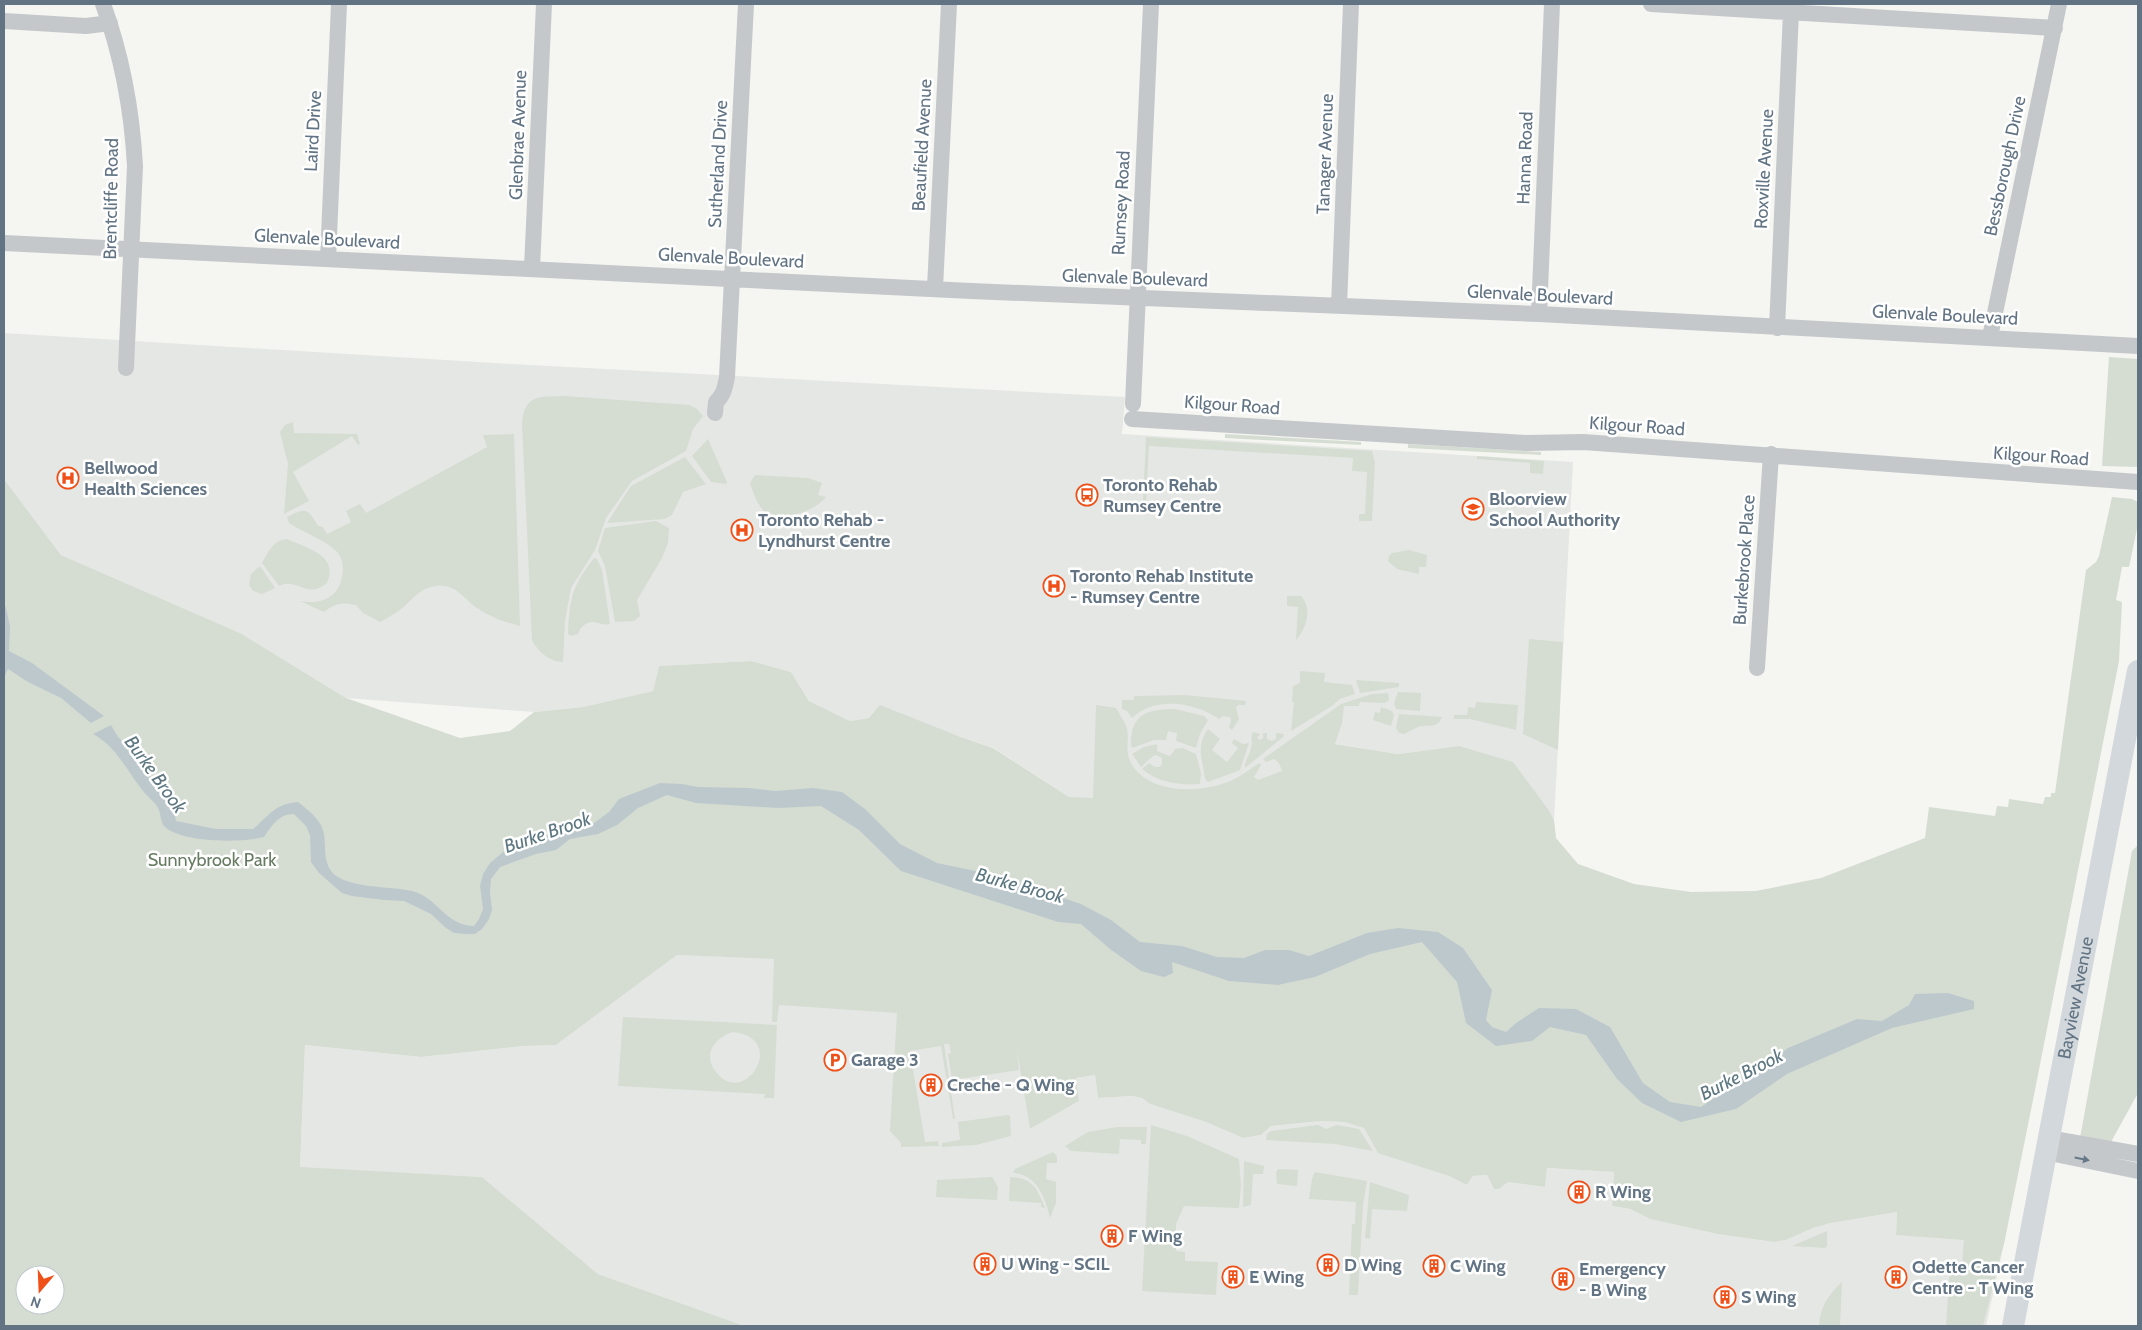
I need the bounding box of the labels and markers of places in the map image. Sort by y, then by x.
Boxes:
place label: Bellwood Health Sciences [84,457,207,500]
hospital icon: Bellwood Health Sciences [56,466,80,490]
place label: Toronto Rehab Rumsey Centre [1103,474,1221,517]
bus stop icon: Toronto Rehab Rumsey Centre [1075,483,1099,507]
place label: Bloorview School Authority [1489,488,1621,531]
school or university icon: Bloorview School Authority [1461,497,1485,521]
place label: Toronto Rehab - Lyndhurst Centre [758,509,890,552]
hospital icon: Toronto Rehab - Lyndhurst Centre [730,518,754,542]
place label: Toronto Rehab Institute - Rumsey Centre [1070,565,1253,608]
hospital icon: Toronto Rehab Institute - Rumsey Centre [1042,574,1066,598]
parking icon: Garage 3 [823,1048,847,1072]
place label: Garage 3 [851,1049,919,1071]
building icon: Creche - Q Wing [919,1073,943,1097]
place label: Creche - Q Wing [947,1074,1074,1096]
building icon: R Wing [1567,1180,1591,1204]
place label: R Wing [1595,1181,1651,1203]
building icon: F Wing [1100,1224,1124,1248]
place label: F Wing [1128,1225,1182,1247]
building icon: U Wing - SCIL [973,1252,997,1276]
place label: U Wing - SCIL [1001,1253,1110,1275]
building icon: D Wing [1316,1253,1340,1277]
place label: D Wing [1344,1254,1402,1276]
building icon: C Wing [1422,1254,1446,1278]
place label: C Wing [1450,1255,1506,1277]
place label: Odette Cancer Centre - T Wing [1912,1256,2033,1299]
place label: Emergency - B Wing [1579,1258,1666,1301]
building icon: E Wing [1221,1265,1245,1289]
building icon: Odette Cancer Centre - T Wing [1884,1265,1908,1289]
place label: E Wing [1249,1266,1304,1288]
building icon: Emergency - B Wing [1551,1267,1575,1291]
building icon: S Wing [1713,1285,1737,1309]
place label: S Wing [1741,1286,1796,1308]

